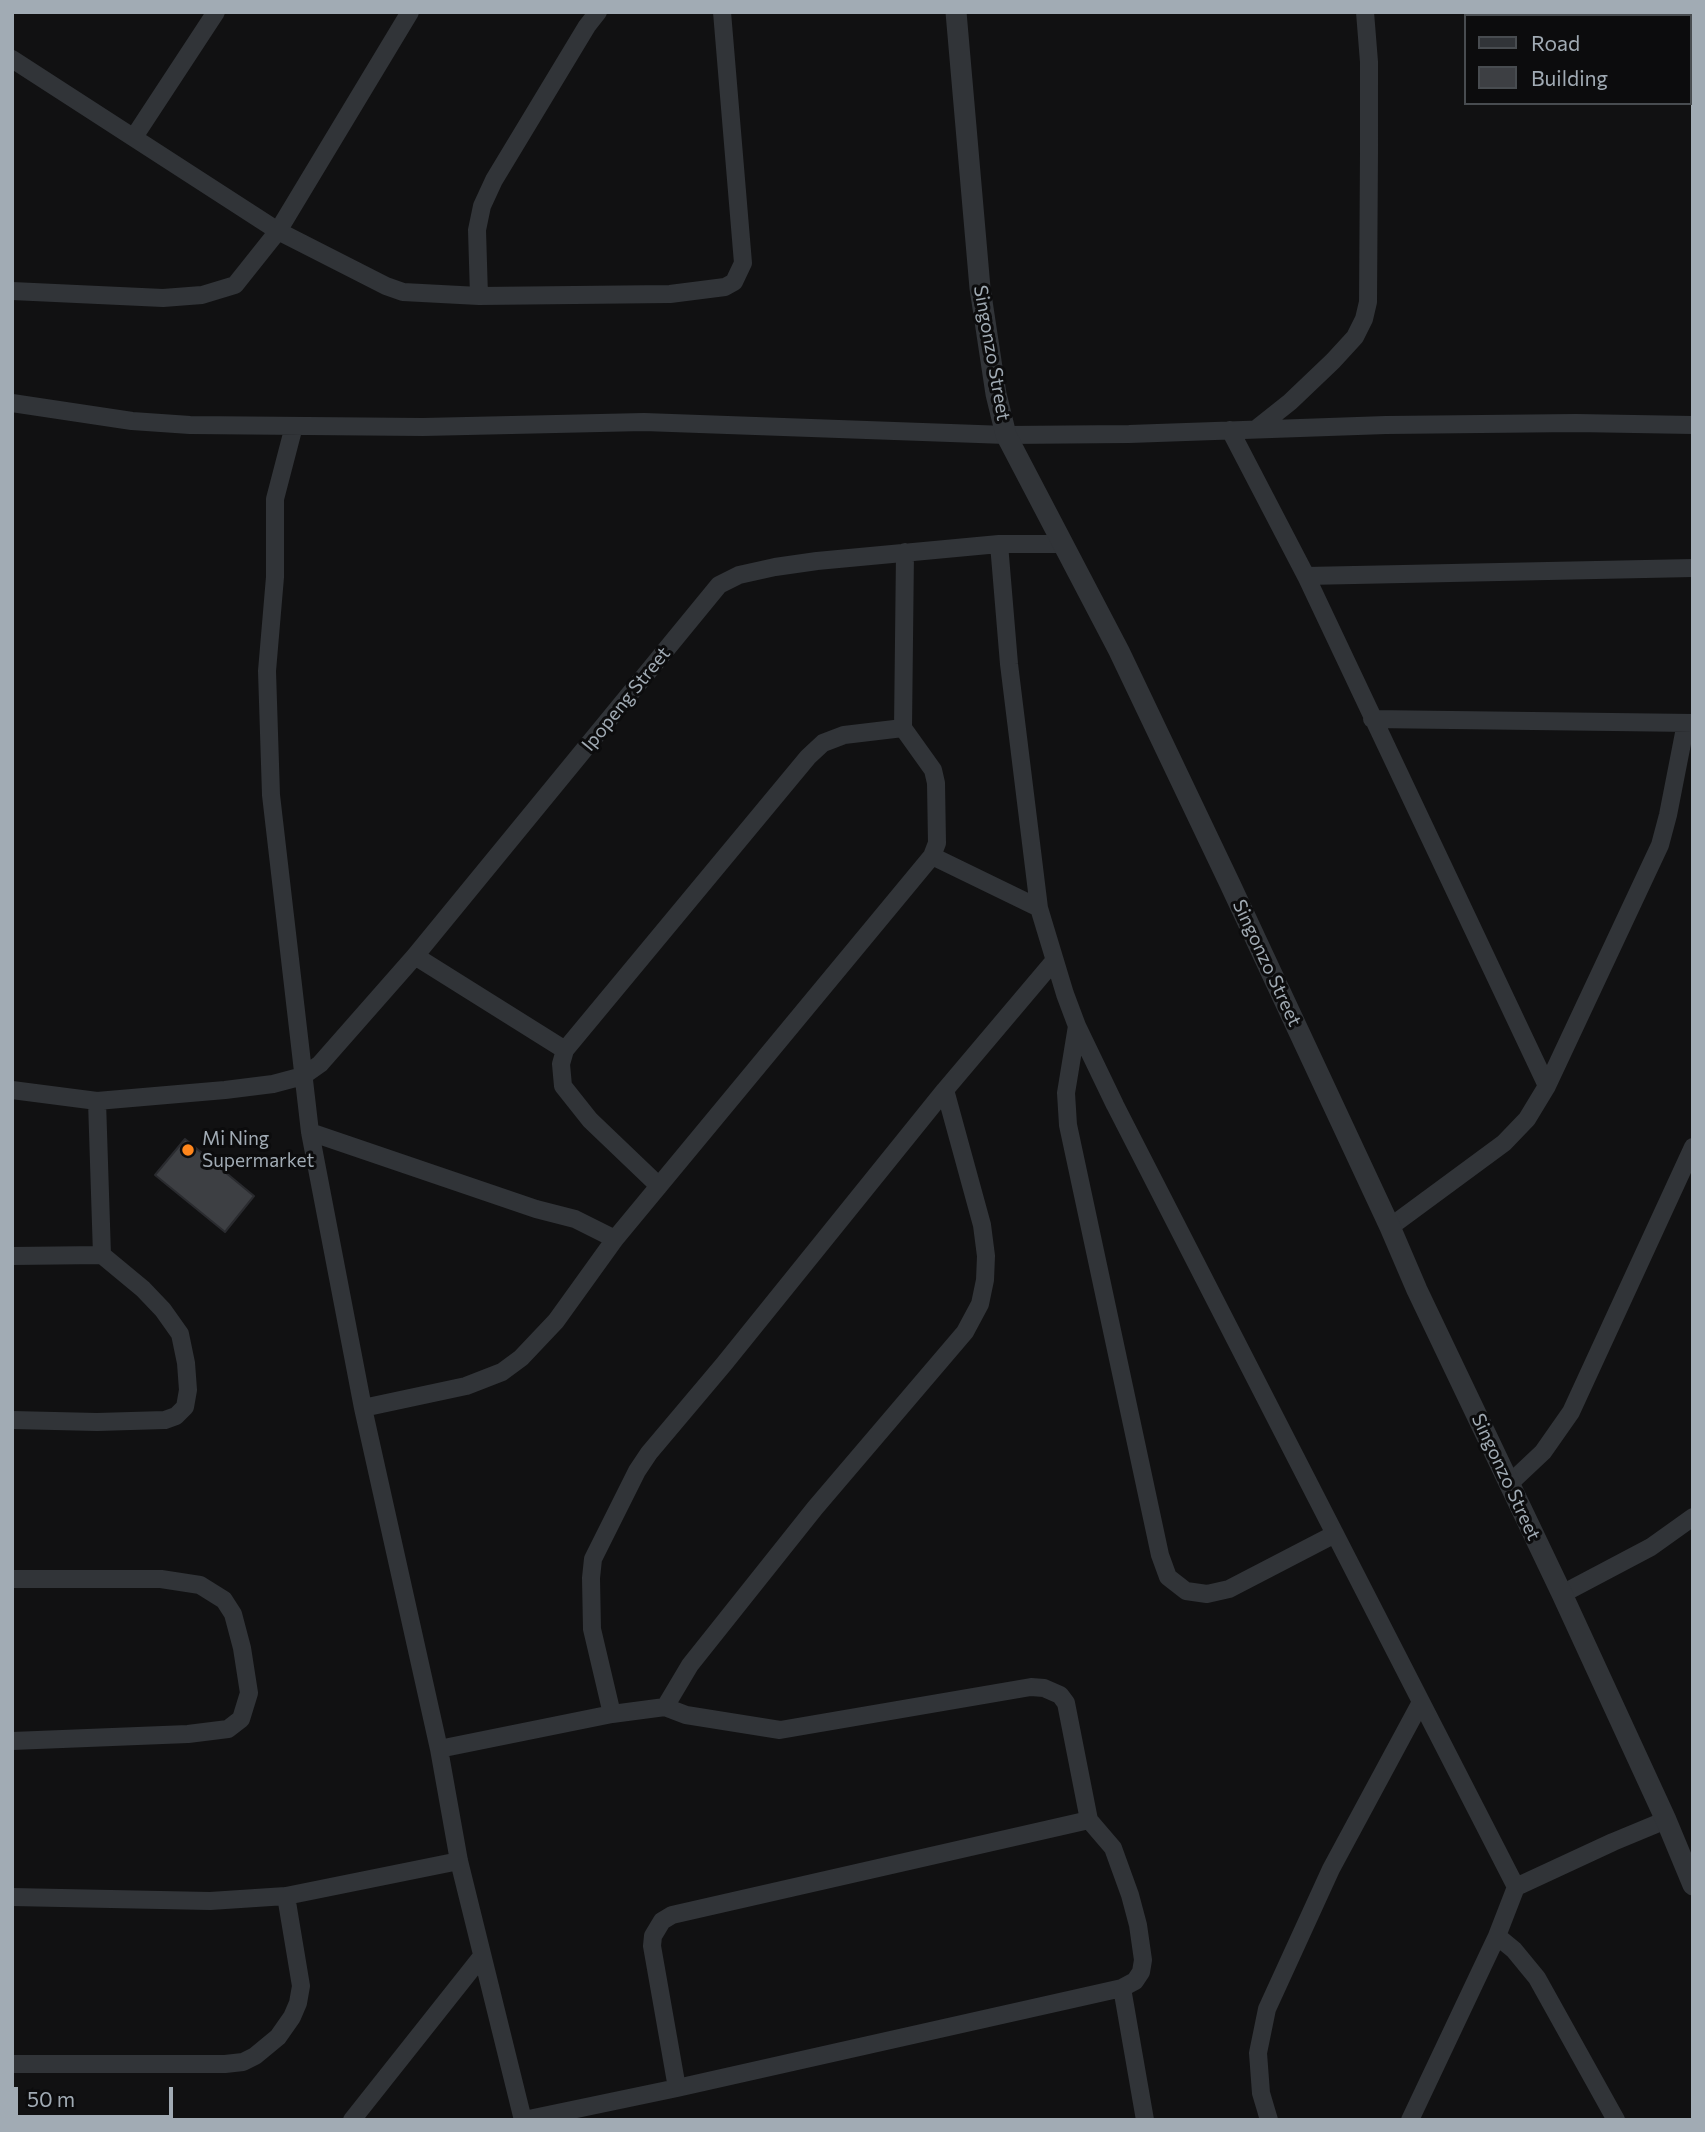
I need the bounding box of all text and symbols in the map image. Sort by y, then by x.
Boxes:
legend [1464,14,1691,105]
text: Road [1531,30,1580,55]
text: Building [1531,65,1608,90]
street label: Singonzo Street [969,283,1015,423]
street label: Ipopeng Street [577,642,675,756]
street label: Singonzo Street [1228,896,1306,1030]
place label: Mi Ning Supermarket [202,1128,314,1172]
marker: Mi Ning Supermarket [180,1142,196,1158]
street label: Singonzo Street [1467,1410,1545,1544]
scale bar [18,2072,177,2116]
text: 50 m [27,2086,75,2111]

